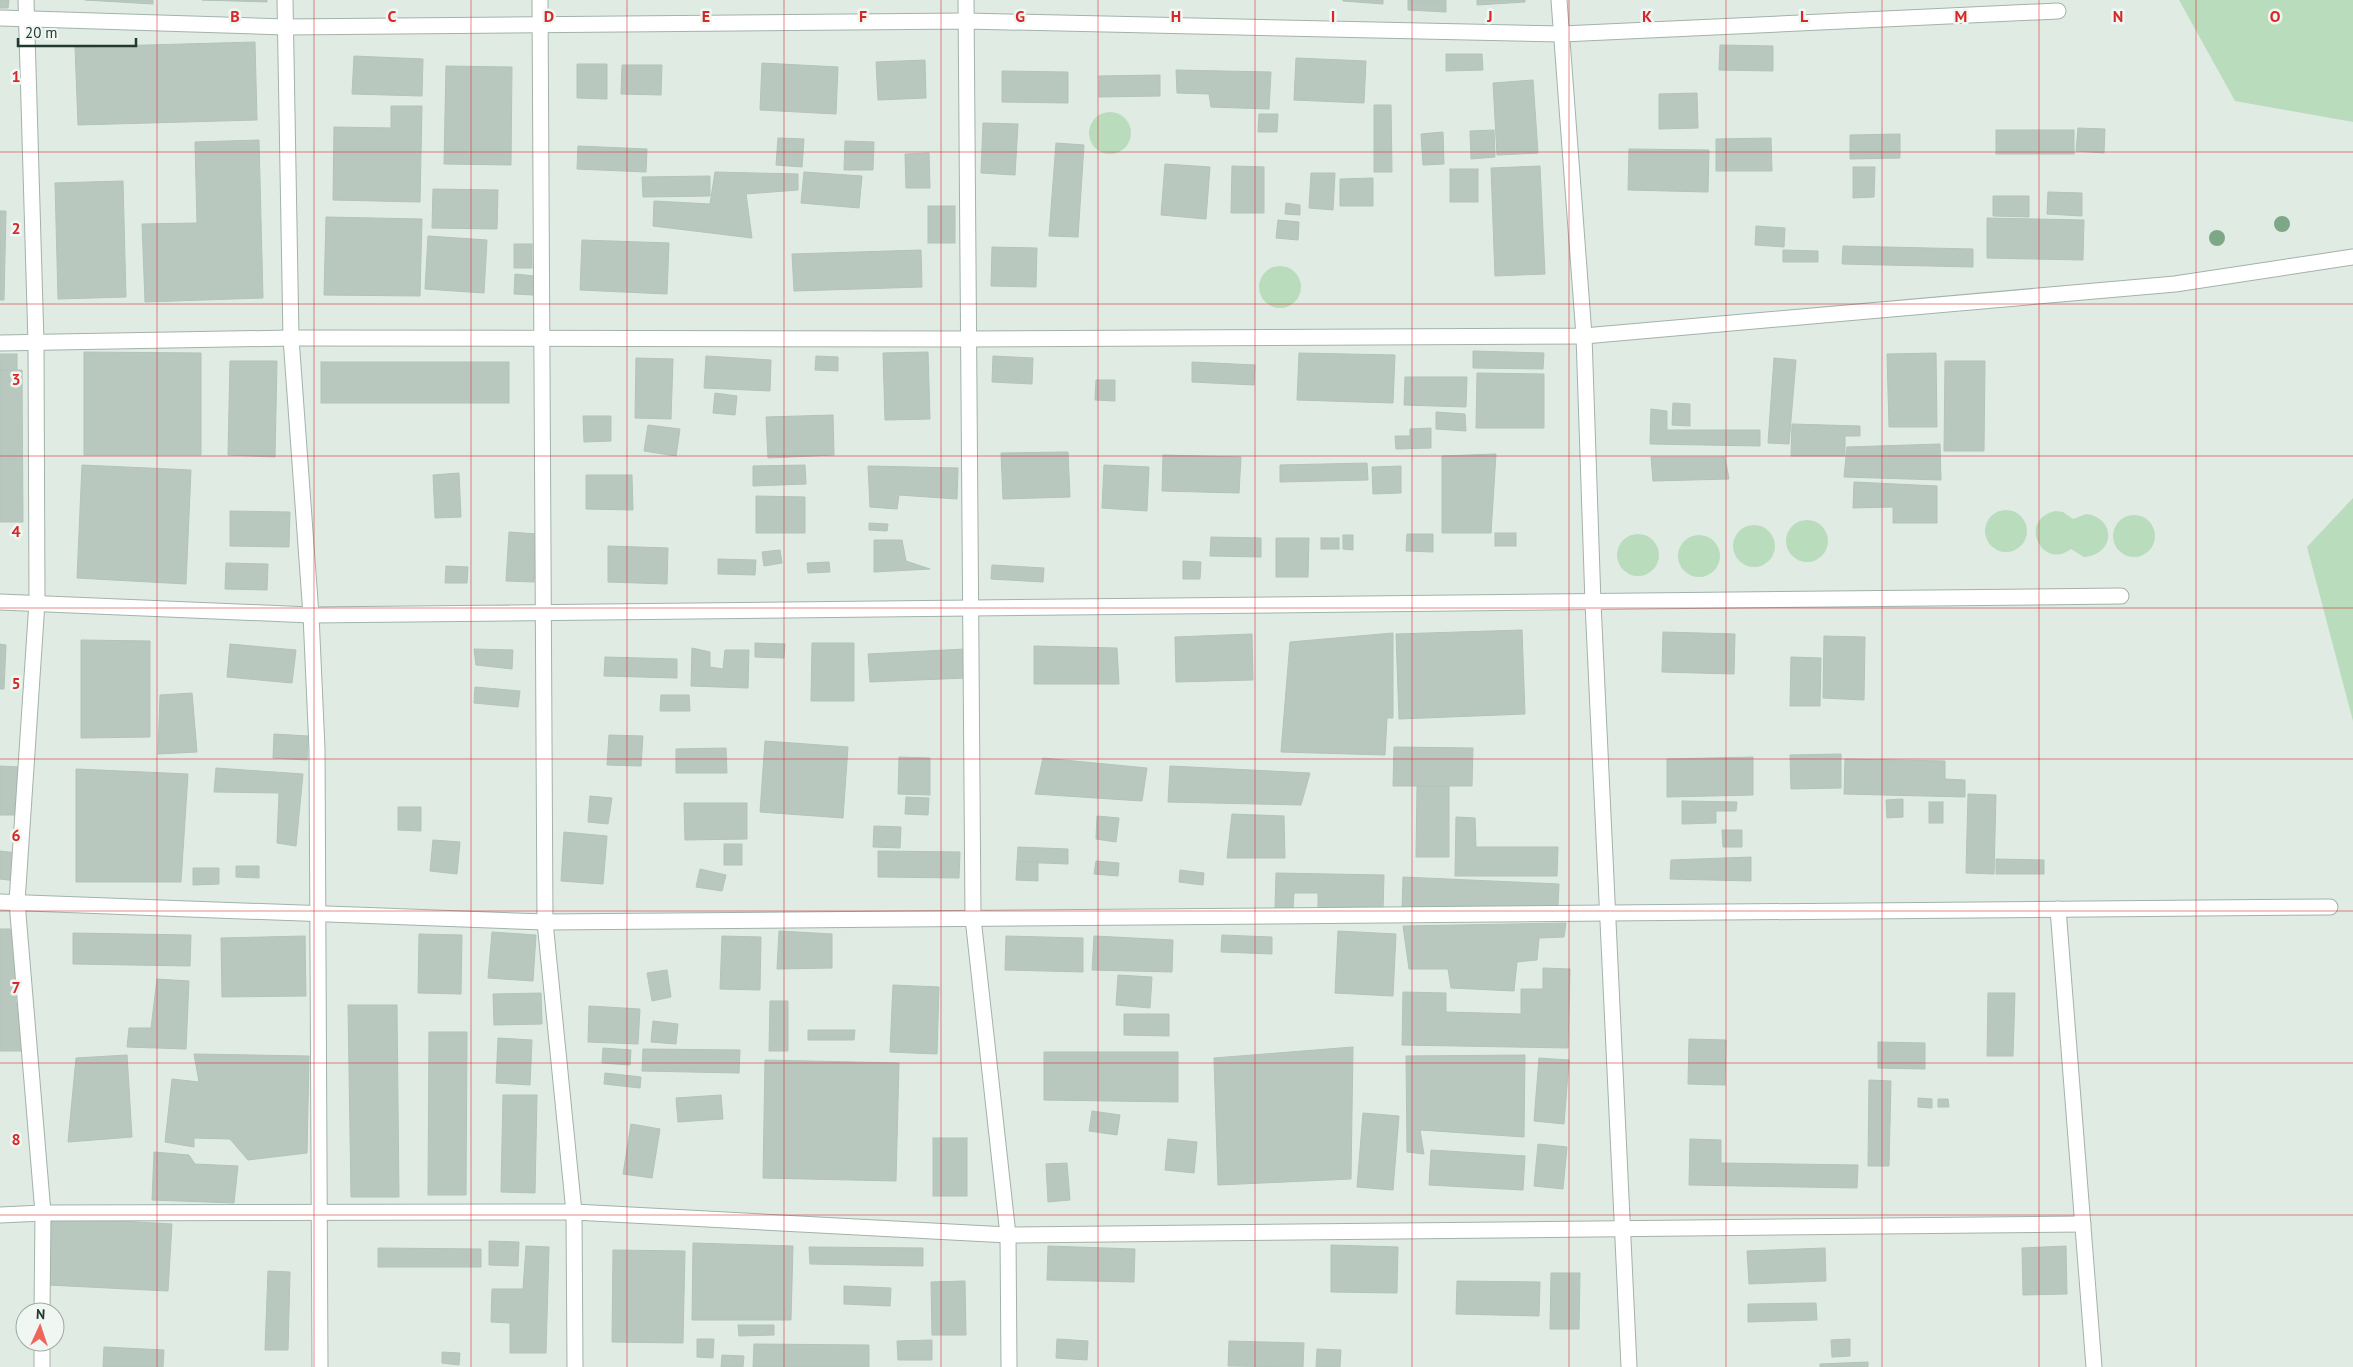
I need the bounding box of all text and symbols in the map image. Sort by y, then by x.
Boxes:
text: B [230,6,240,26]
text: C [388,6,397,26]
text: D [544,6,554,26]
text: E [702,6,710,26]
text: F [859,6,867,26]
text: G [1015,6,1025,26]
text: H [1171,6,1181,26]
text: I [1331,6,1335,26]
text: J [1486,6,1493,26]
text: K [1642,6,1652,26]
text: L [1800,6,1809,26]
text: M [1955,6,1967,26]
text: N [2113,6,2123,26]
text: O [2270,6,2281,26]
scale bar [18,15,135,47]
text: 20 m [25,23,58,42]
text: 1 [11,66,21,86]
text: 2 [11,218,21,238]
text: 3 [11,369,21,389]
text: 4 [11,521,21,541]
text: 5 [11,673,21,693]
text: 6 [11,825,21,845]
text: 7 [11,977,21,997]
text: 8 [11,1129,21,1149]
north arrow [15,1302,65,1352]
text: N [36,1305,46,1323]

